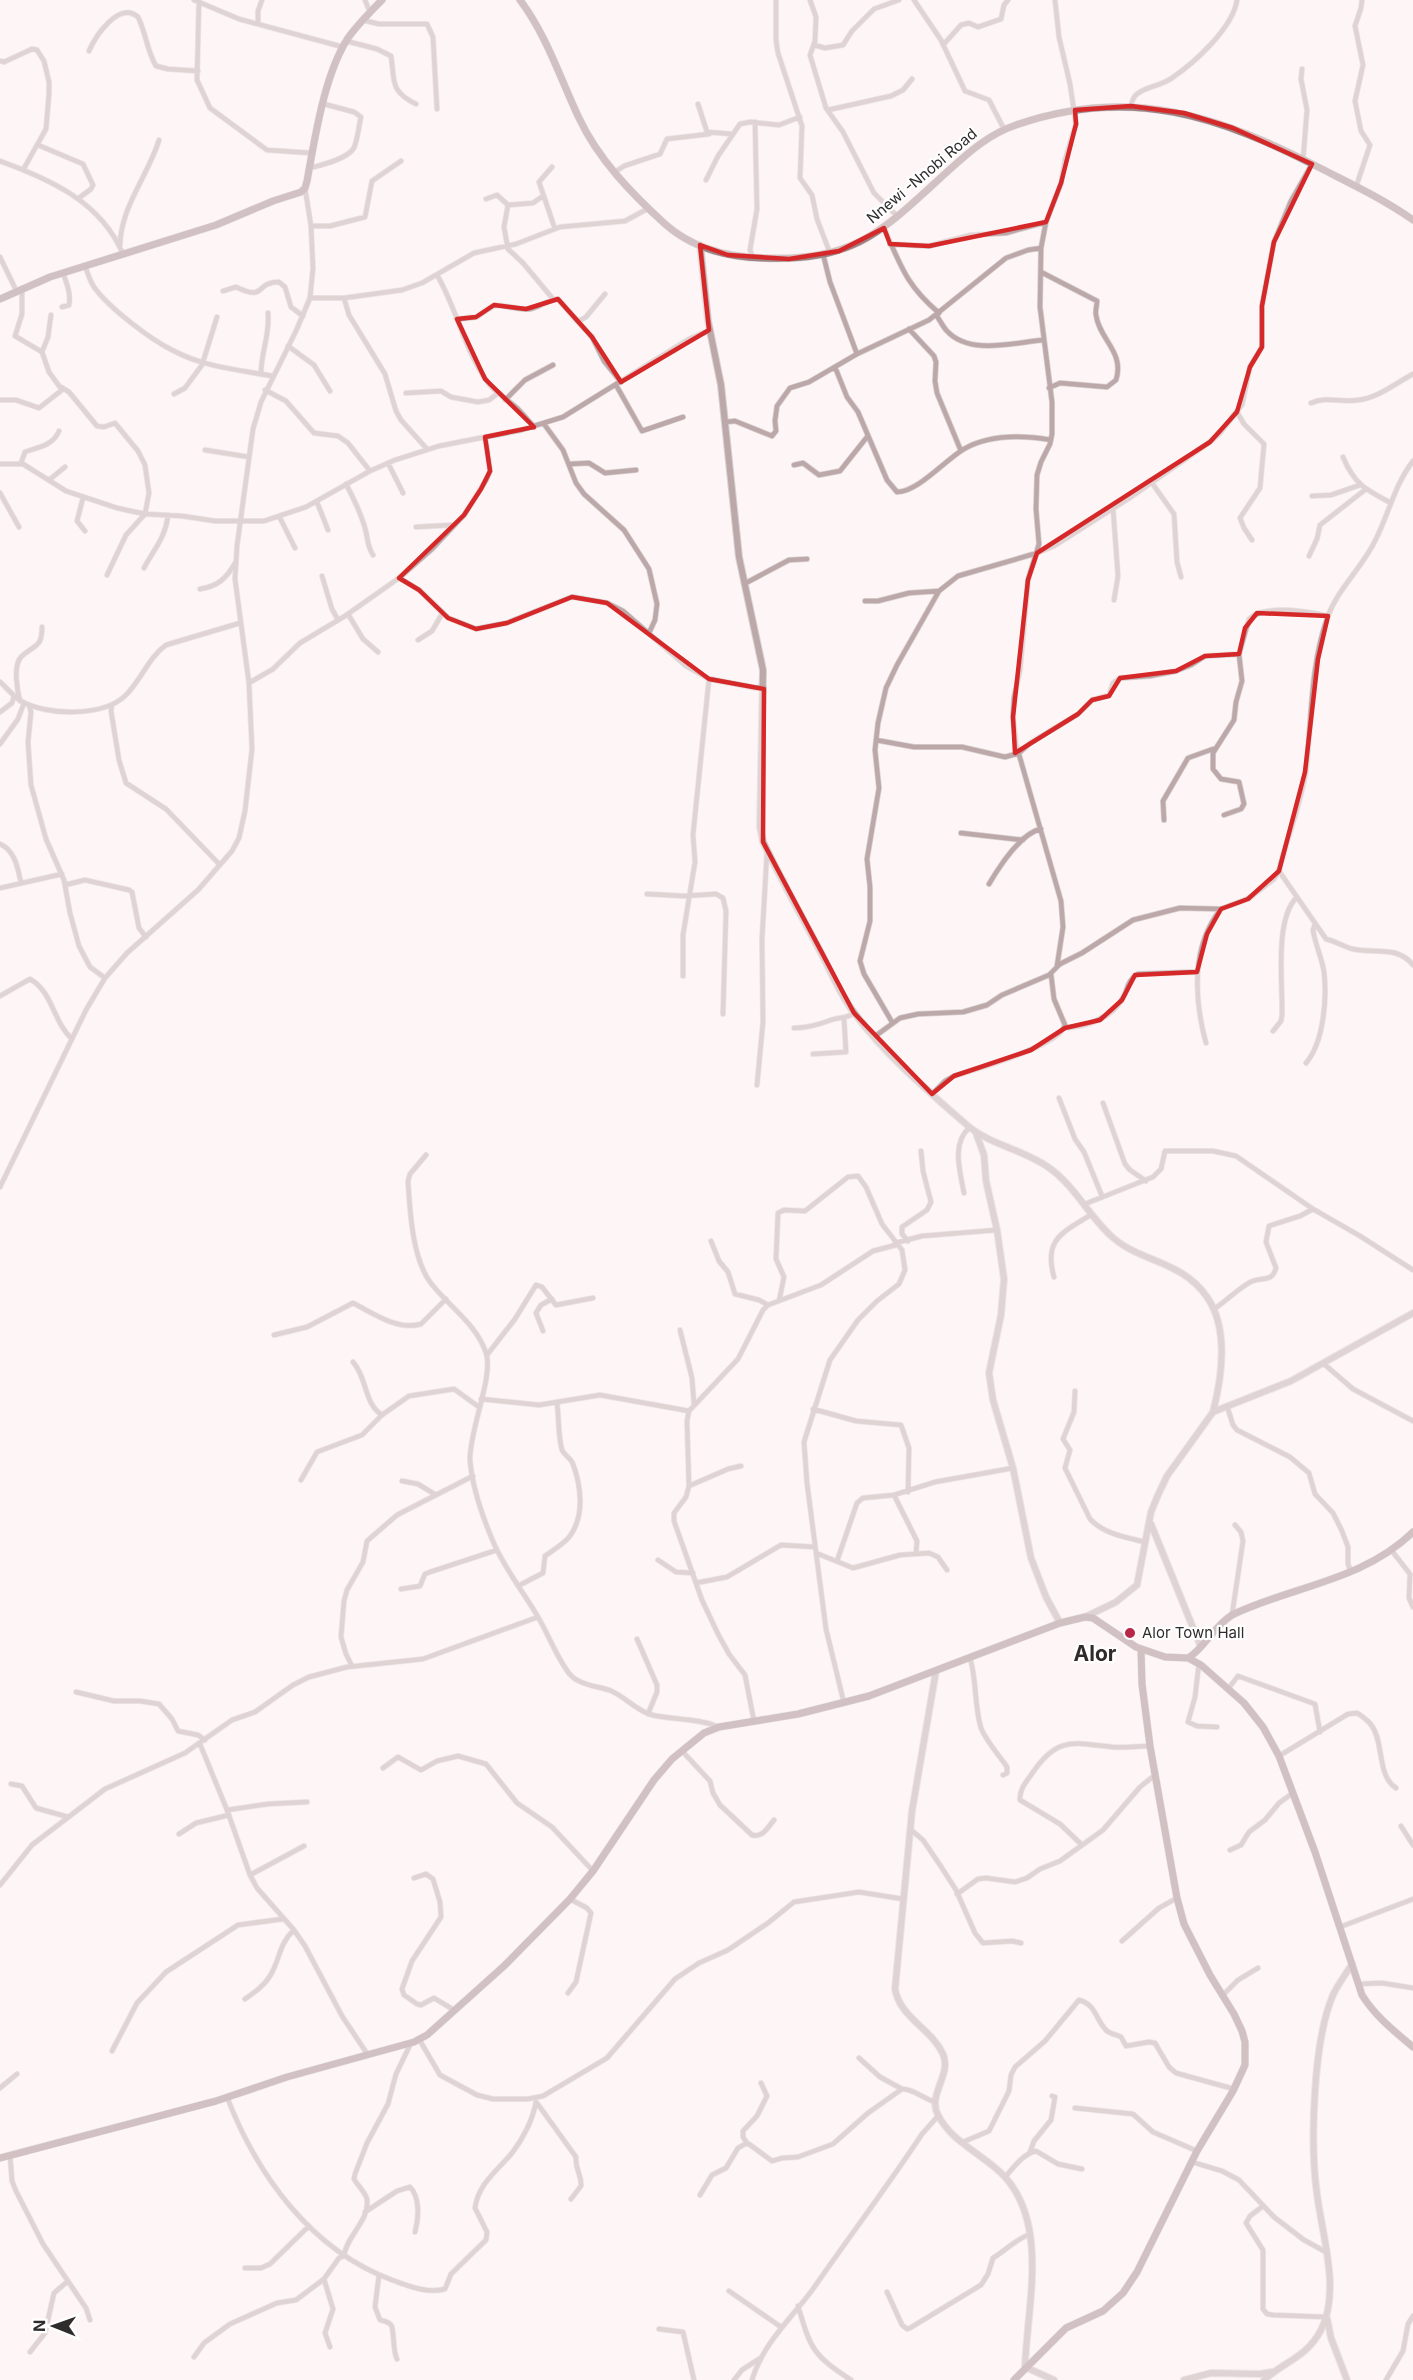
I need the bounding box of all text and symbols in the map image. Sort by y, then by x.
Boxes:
street label: Nnewi -Nnobi Road [863,124,981,227]
place label: Alor Town Hall [1142,1623,1244,1642]
marker: Alor Town Hall [1123,1626,1137,1640]
district label: Alor [1074,1641,1117,1666]
north arrow [24,2296,84,2356]
text: N [29,2319,49,2332]

